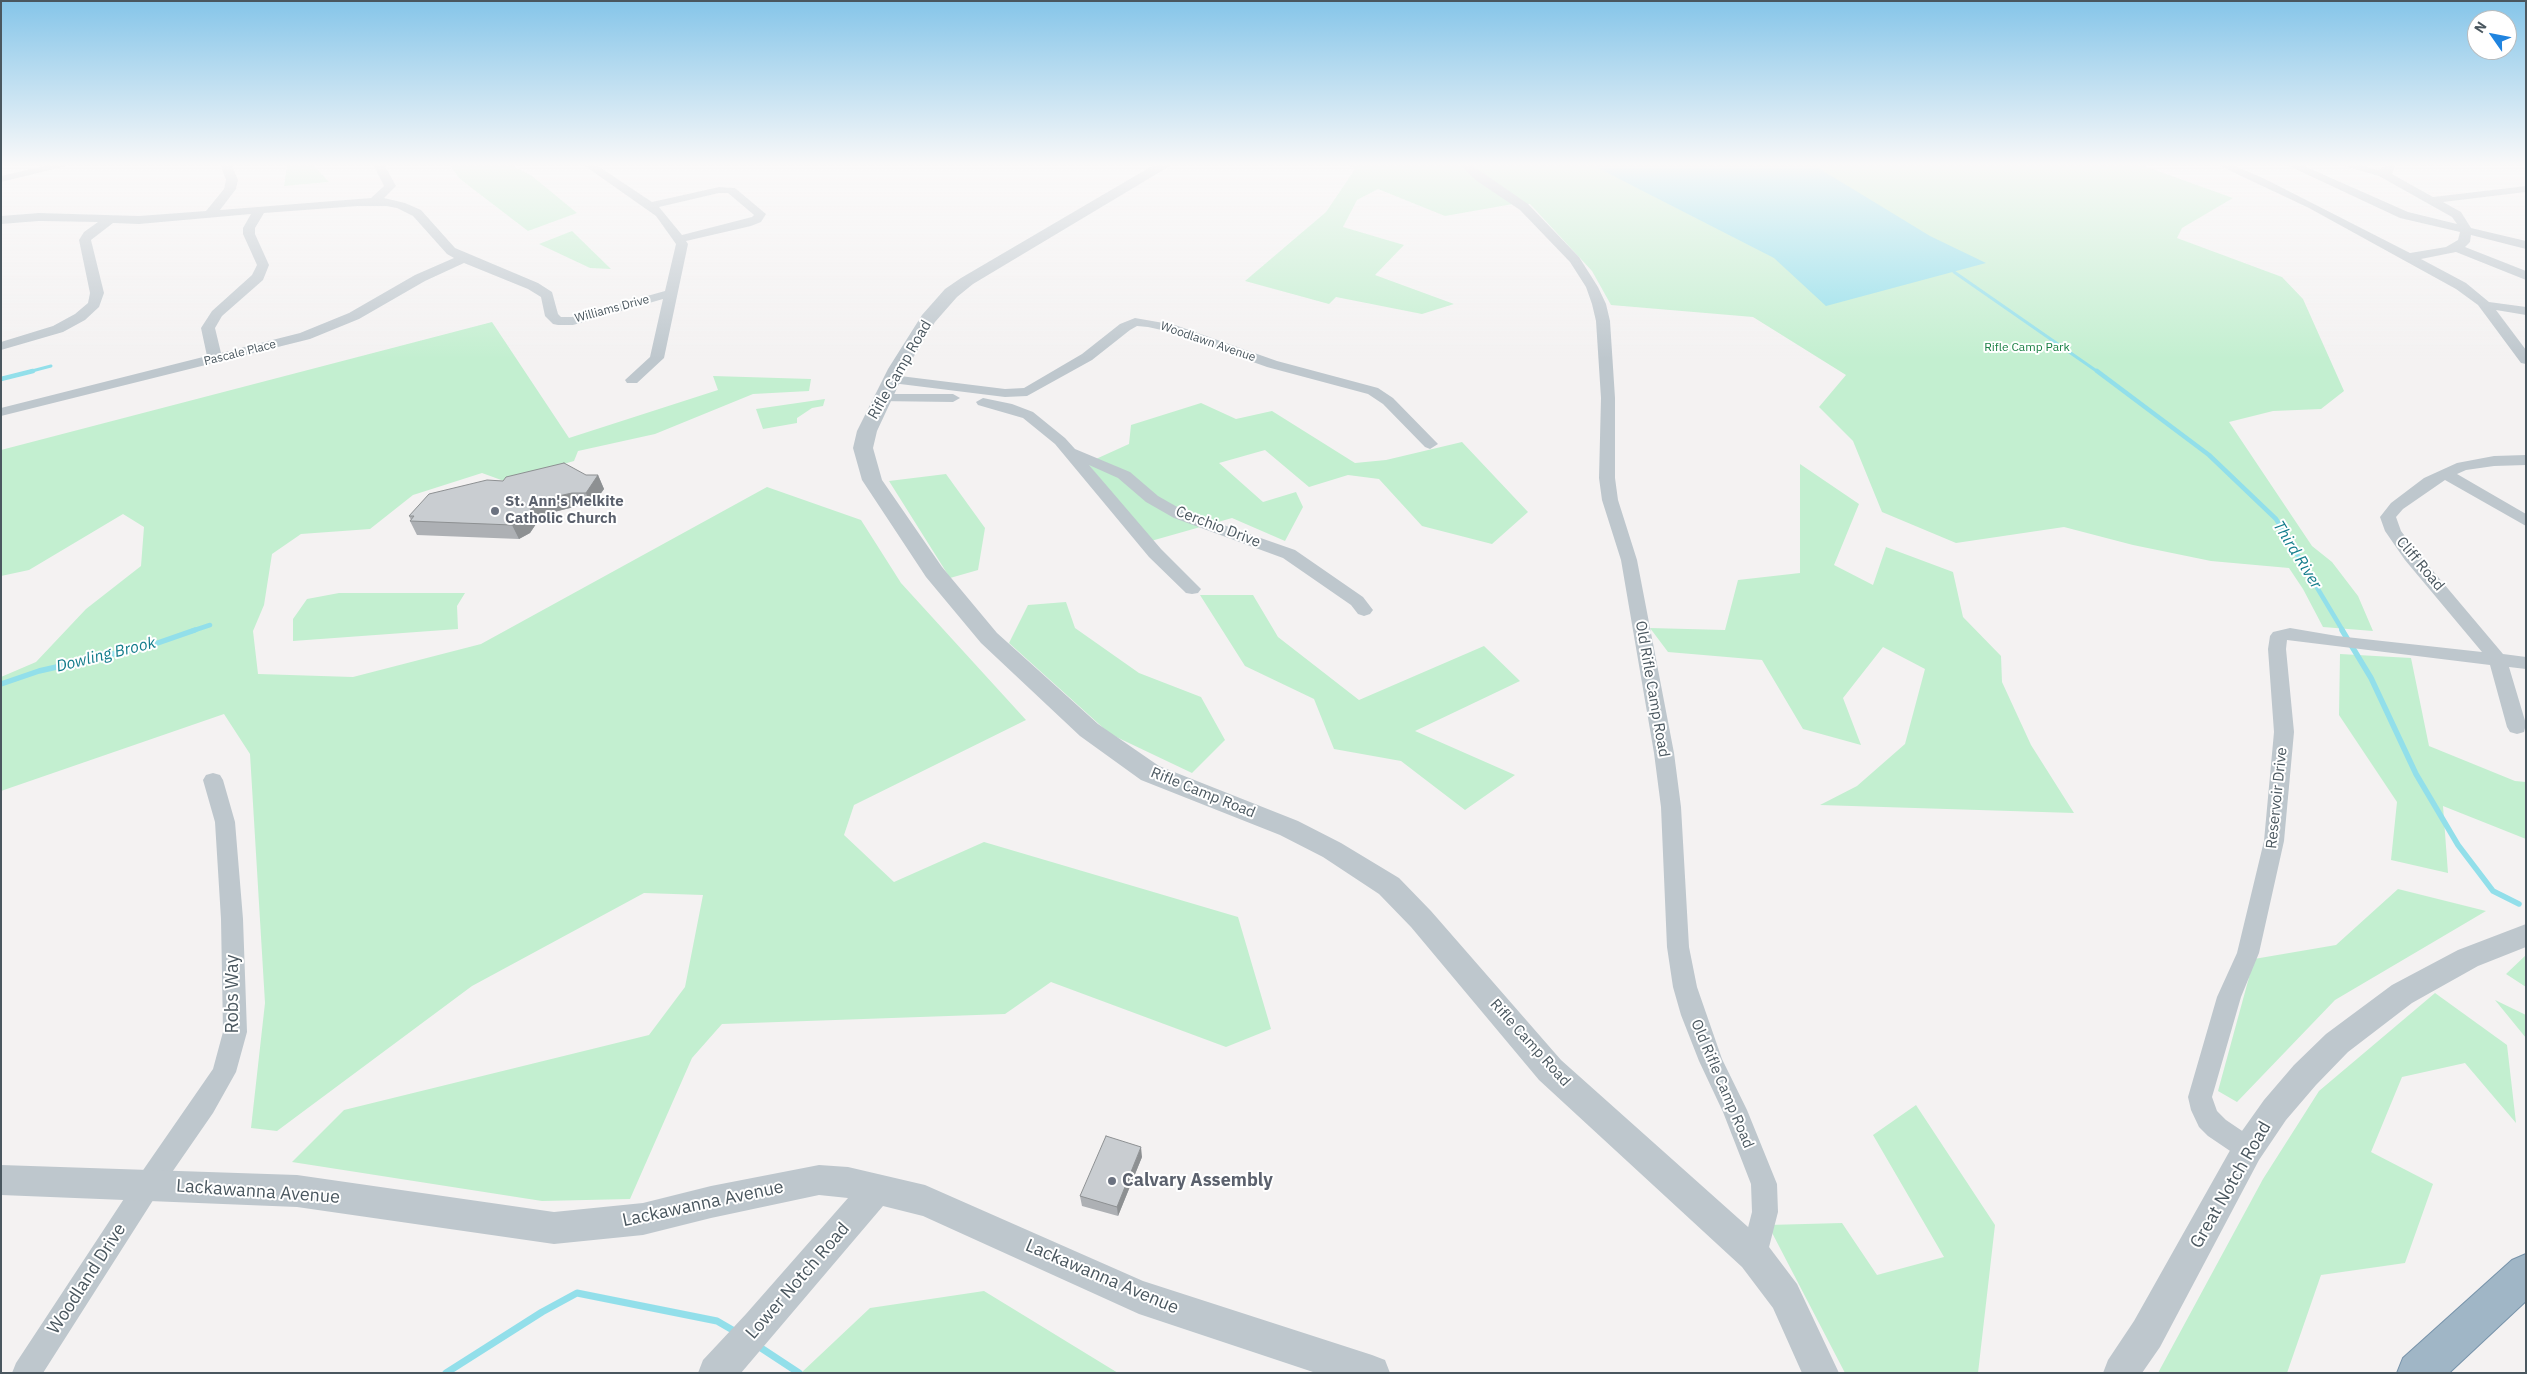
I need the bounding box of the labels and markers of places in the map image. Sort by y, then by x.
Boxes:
place label: St. Ann's Melkite Catholic Church [505,493,624,528]
marker: St. Ann's Melkite Catholic Church [489,505,501,517]
place label: Calvary Assembly [1122,1170,1273,1192]
marker: Calvary Assembly [1106,1175,1118,1187]

